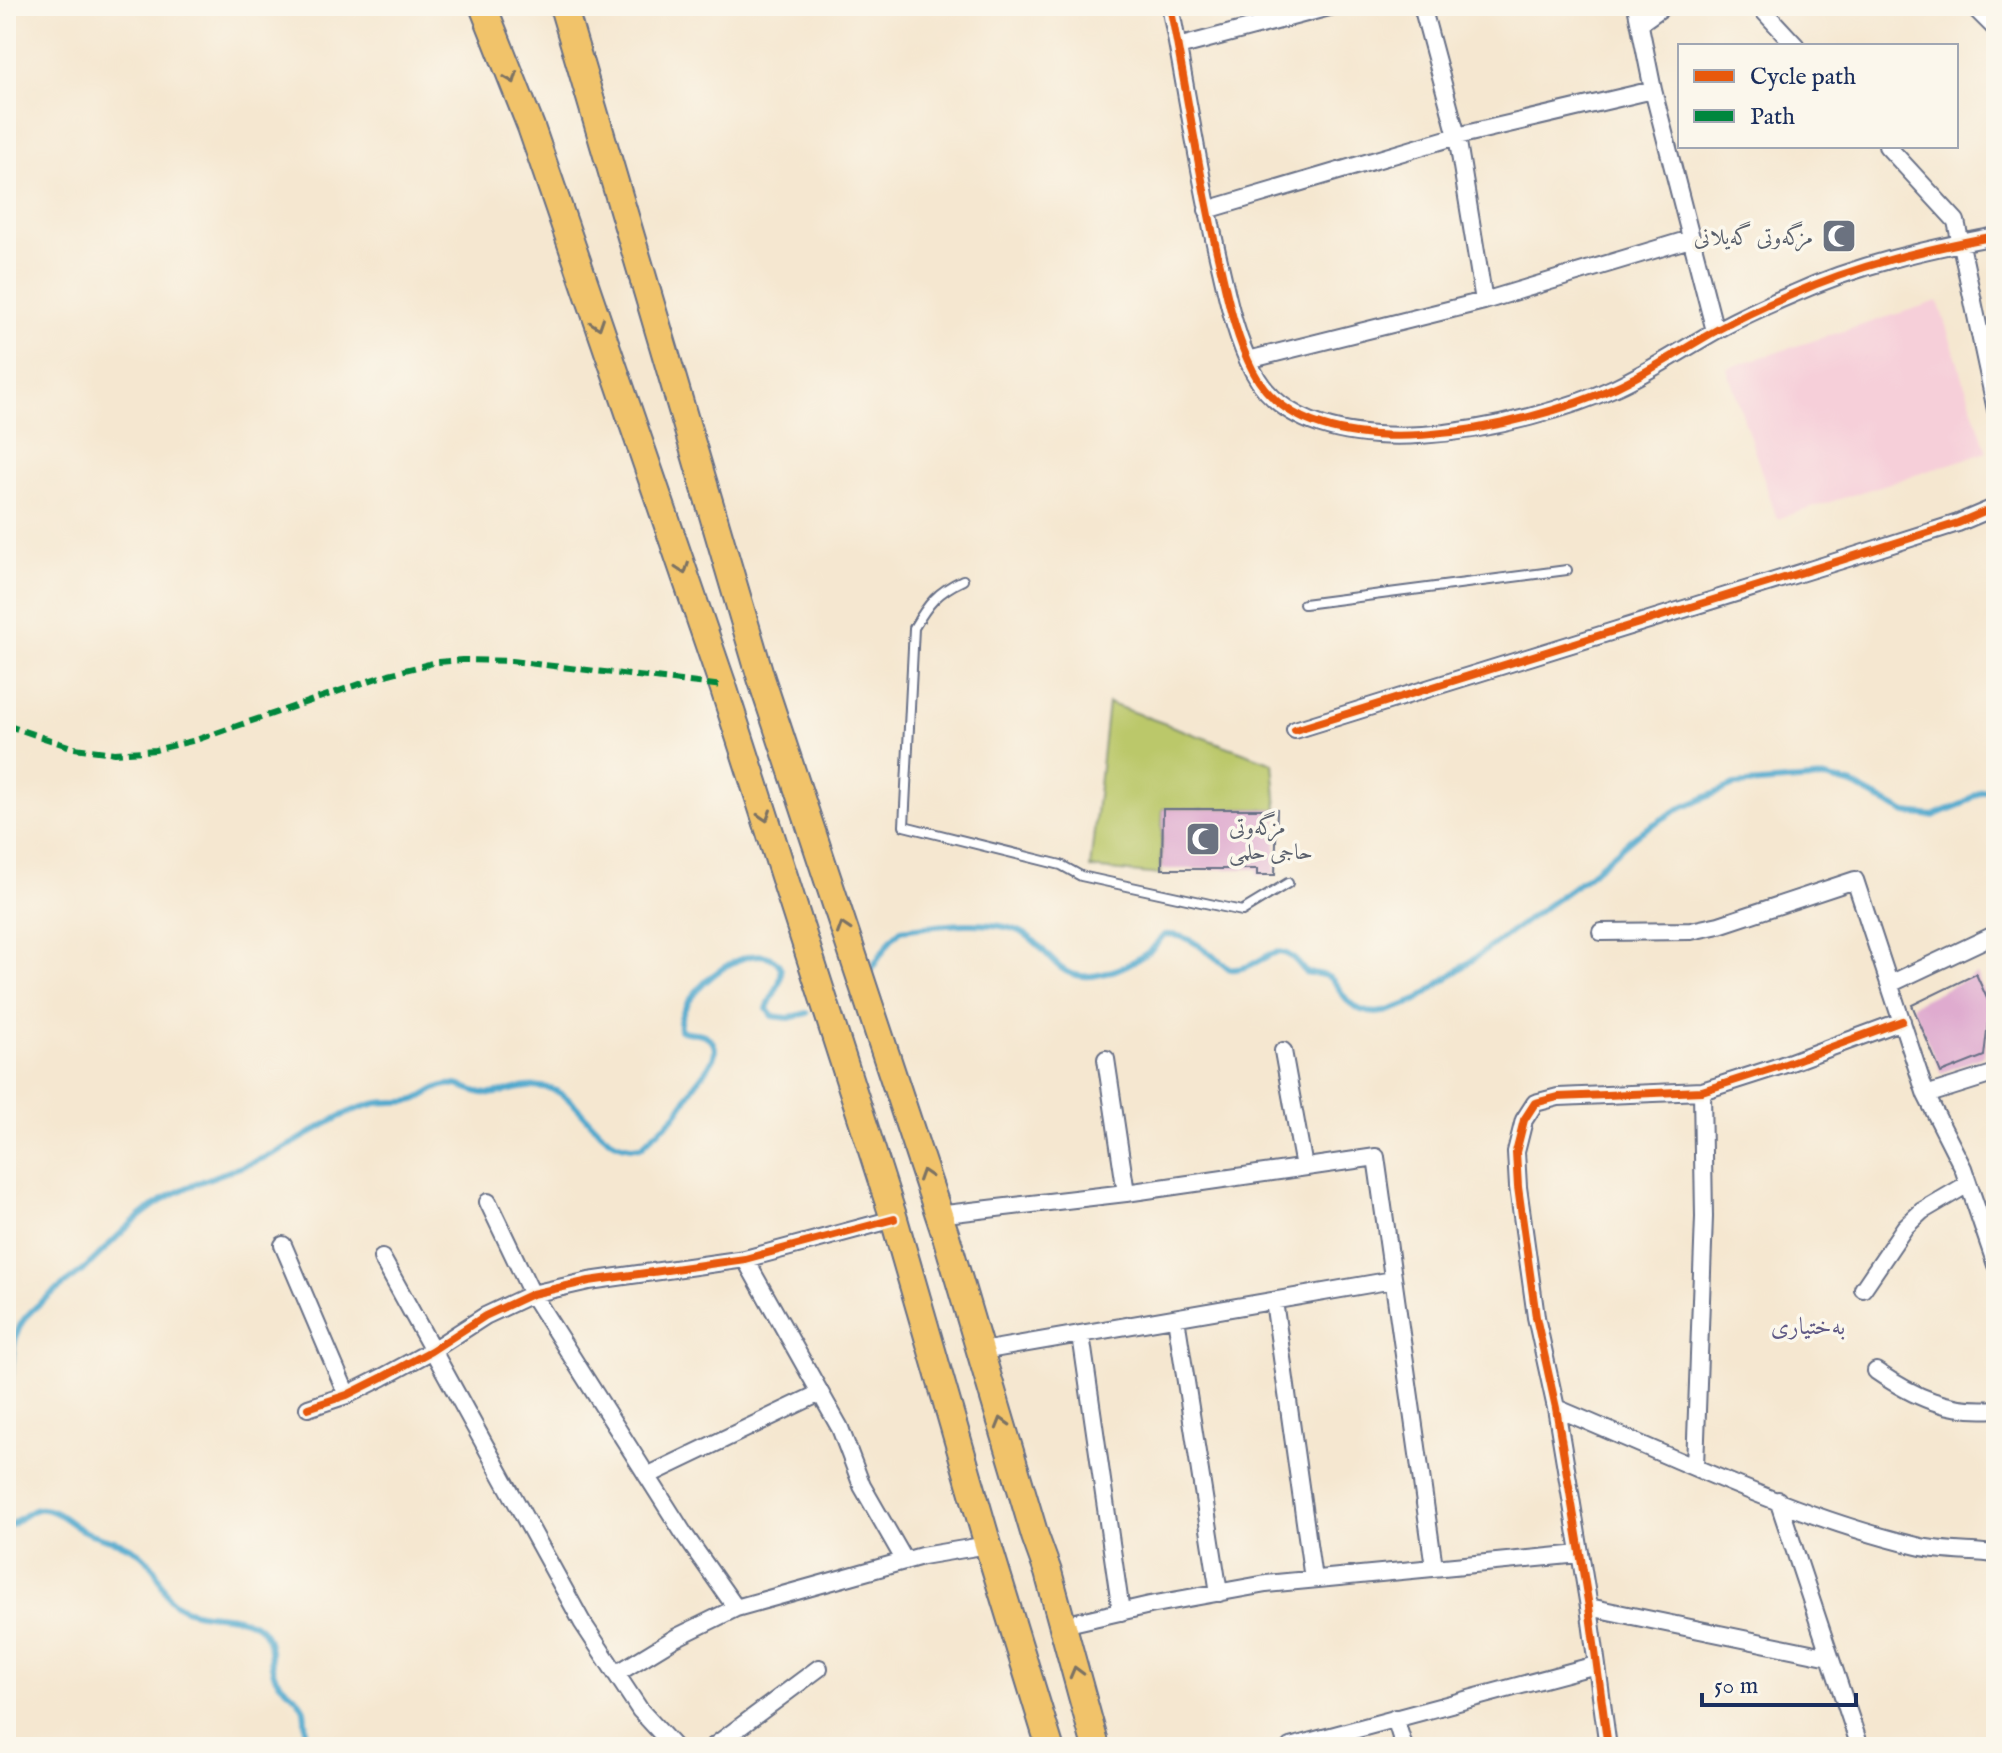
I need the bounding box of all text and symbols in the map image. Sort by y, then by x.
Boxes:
legend [1678,44,1958,148]
text: Cycle path [1750,62,1856,93]
one-way arrow [502,70,519,84]
text: Path [1750,102,1795,133]
mosque icon: مزگەوتی گەیلانی [1820,217,1858,255]
place label: مزگەوتی گەیلانی [1694,221,1813,252]
one-way arrow [589,316,605,330]
one-way arrow [673,562,690,576]
one-way arrow [756,809,772,822]
place label: مزگەوتی حاجی حلمی [1229,811,1313,867]
mosque icon: مزگەوتی حاجی حلمی [1184,820,1222,858]
one-way arrow [836,921,852,935]
one-way arrow [917,1169,933,1183]
district label: بەختیاری [1771,1312,1845,1343]
one-way arrow [995,1416,1011,1430]
scale bar [1702,1657,1856,1707]
one-way arrow [1068,1665,1085,1679]
text: 50 m [1714,1671,1758,1702]

